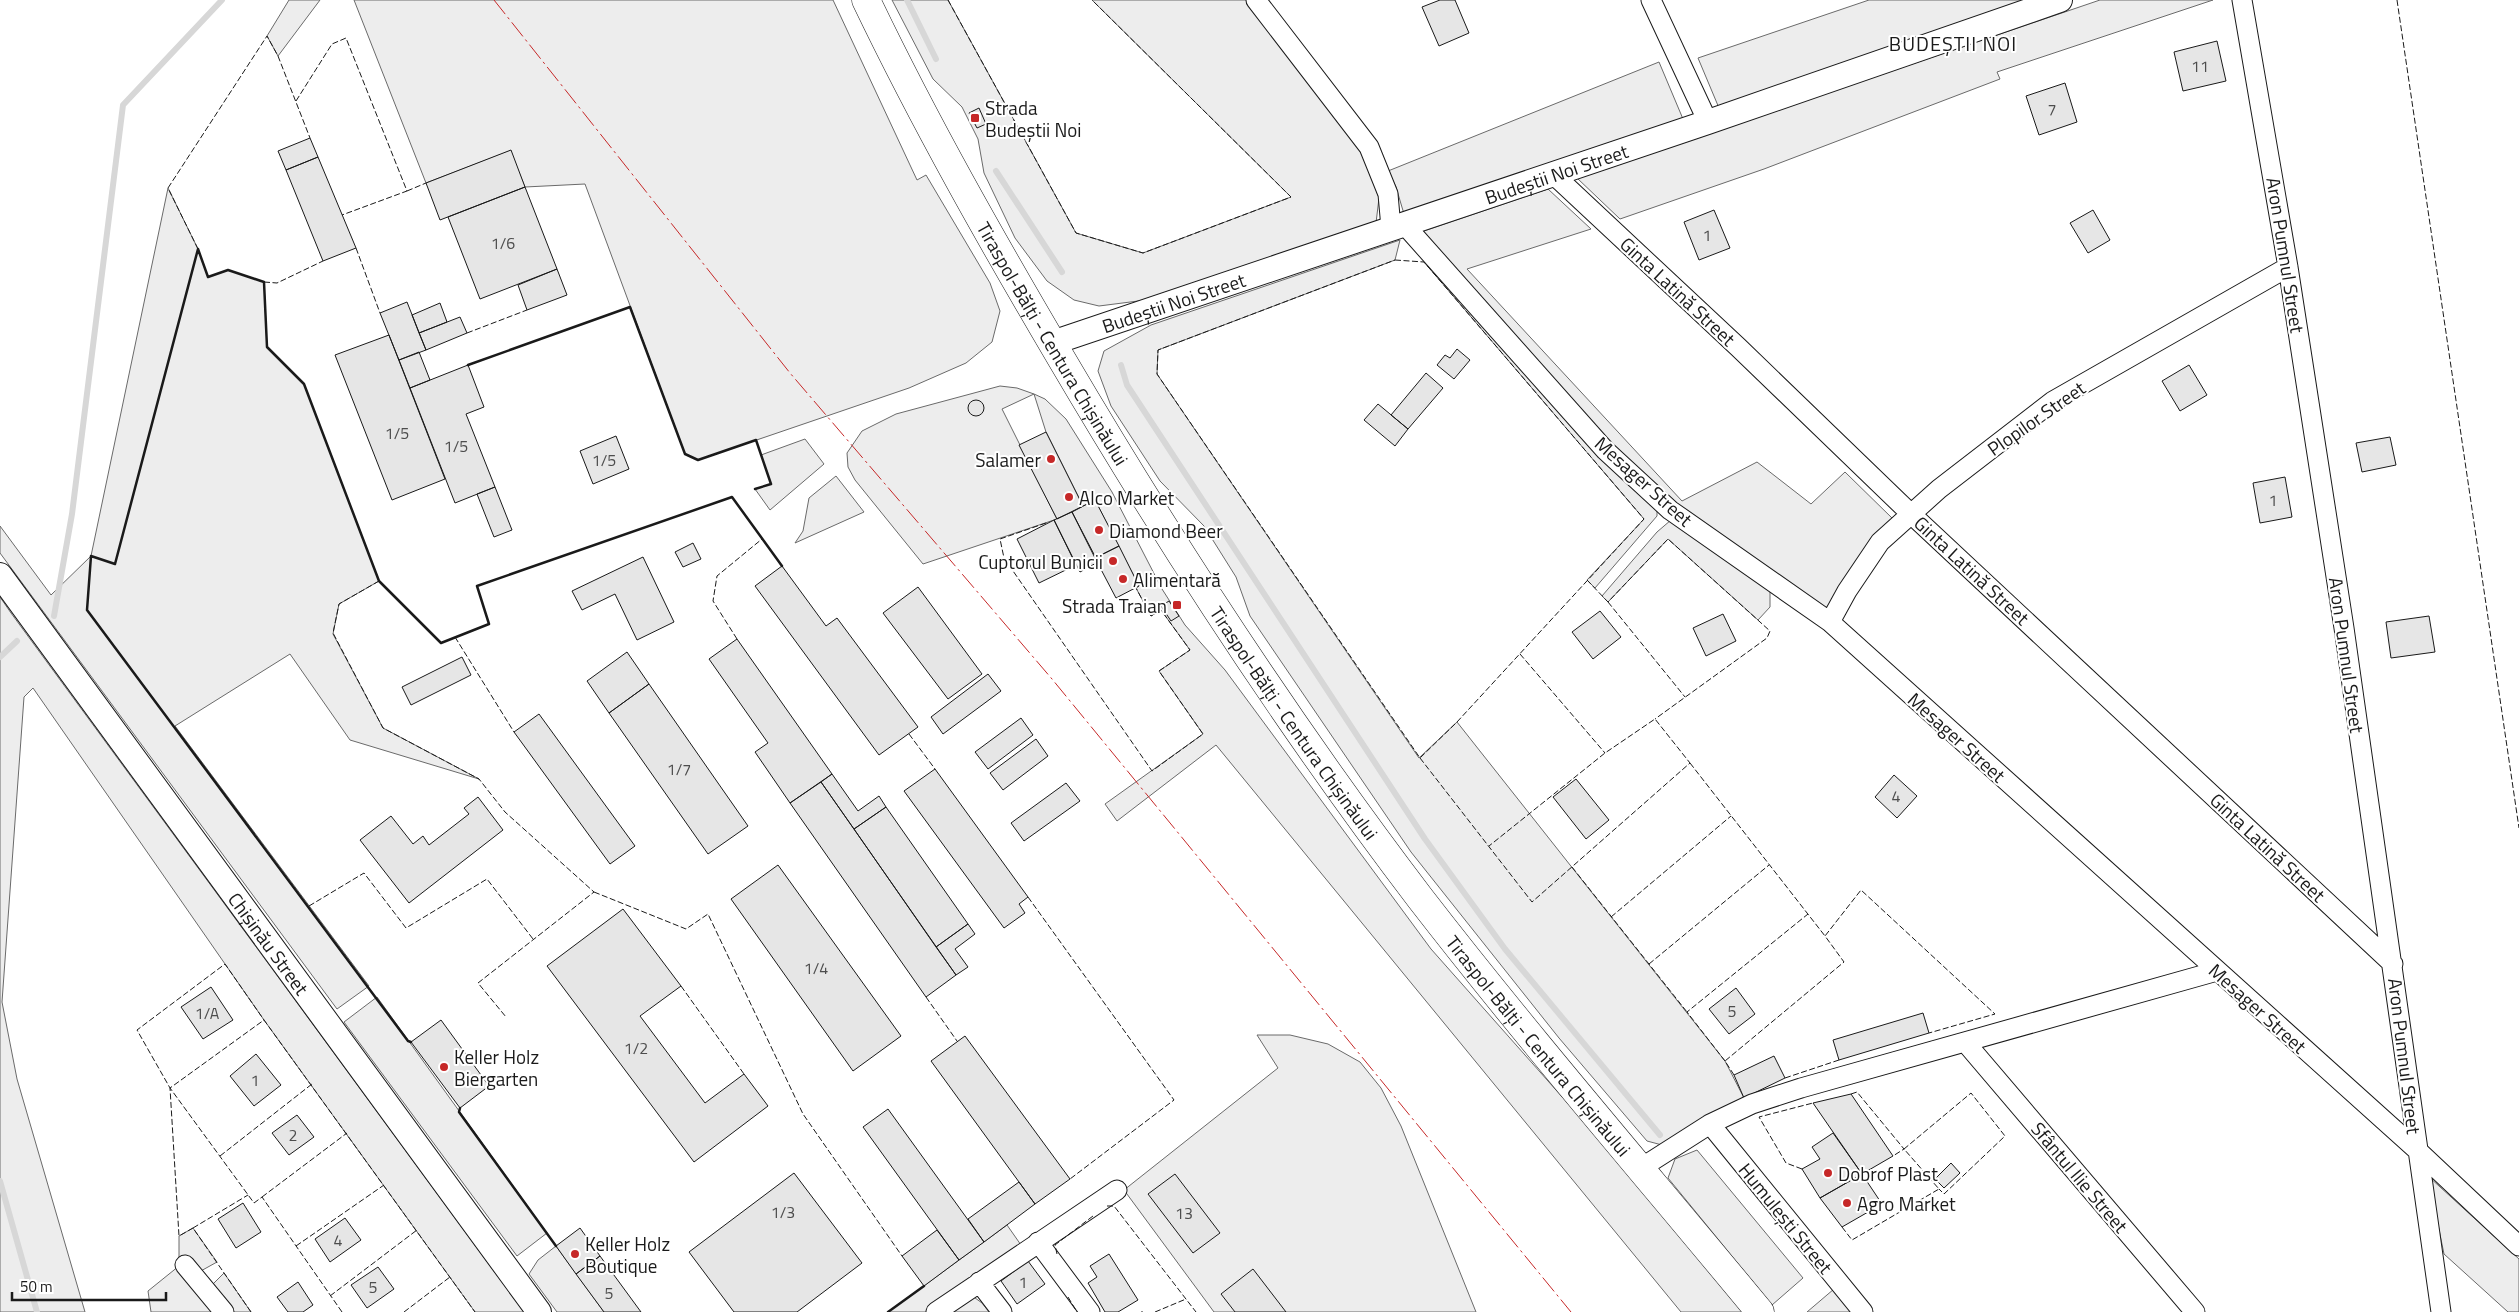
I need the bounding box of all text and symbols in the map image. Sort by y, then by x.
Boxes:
district label: BUDEŞTII NOI [1889,28,2017,59]
house number: 11 [2191,54,2209,78]
place label: Strada Budeștii Noi [985,93,1081,144]
house number: 7 [2048,97,2056,121]
marker: Strada Budeștii Noi [969,112,981,124]
street label: Budeștii Noi Street [1481,135,1632,211]
street label: Aron Pumnul Street [2259,175,2313,335]
street label: Tiraspol-Bălţi - Centura Chișinăului [970,216,1136,471]
house number: 1 [1703,223,1711,247]
street label: Ginta Latină Street [1614,230,1743,353]
house number: 1/6 [491,231,515,255]
street label: Budeștii Noi Street [1098,264,1249,340]
street label: Plopilor Street [1981,373,2091,463]
house number: 1/5 [385,421,409,445]
street label: Mesager Street [1589,429,1700,533]
house number: 1/5 [444,434,468,458]
place label: Salamer [975,445,1041,474]
house number: 1/5 [592,448,616,472]
marker: Salamer [1045,453,1057,465]
place label: Alco Market [1079,483,1175,512]
house number: 1 [2269,488,2277,512]
marker: Alco Market [1063,491,1075,503]
street label: Ginta Latină Street [1908,509,2037,632]
place label: Diamond Beer [1109,516,1223,545]
marker: Diamond Beer [1093,524,1105,536]
place label: Cuptorul Bunicii [978,547,1103,576]
marker: Cuptorul Bunicii [1107,555,1119,567]
place label: Alimentară [1133,565,1221,594]
marker: Alimentară [1117,573,1129,585]
street label: Aron Pumnul Street [2322,575,2372,735]
place label: Strada Traian [1062,591,1167,620]
marker: Strada Traian [1171,599,1183,611]
street label: Tiraspol-Bălţi - Centura Chișinăului [1204,600,1386,845]
street label: Mesager Street [1902,685,2013,789]
house number: 1/7 [667,757,691,781]
house number: 4 [1892,784,1901,808]
street label: Ginta Latină Street [2204,786,2333,909]
street label: Chișinău Street [222,886,317,1001]
street label: Tiraspol-Bălţi - Centura Chișinăului [1440,929,1638,1162]
house number: 1/4 [804,956,828,980]
street label: Mesager Street [2203,956,2314,1060]
street label: Aron Pumnul Street [2381,976,2429,1136]
house number: 5 [1728,999,1737,1023]
house number: 1/A [195,1001,220,1025]
house number: 1/2 [624,1036,648,1060]
place label: Keller Holz Biergarten [454,1042,539,1093]
marker: Keller Holz Biergarten [438,1061,450,1073]
house number: 1 [251,1068,259,1092]
street label: Sfântul Ilie Street [2025,1115,2135,1239]
house number: 2 [289,1123,297,1147]
street label: Humulești Street [1732,1156,1840,1280]
place label: Dobrof Plast [1838,1159,1938,1188]
marker: Dobrof Plast [1822,1167,1834,1179]
place label: Agro Market [1857,1189,1956,1218]
marker: Agro Market [1841,1197,1853,1209]
house number: 1/3 [771,1200,795,1224]
house number: 13 [1175,1201,1193,1225]
house number: 4 [334,1228,343,1252]
place label: Keller Holz Boutique [585,1229,670,1280]
marker: Keller Holz Boutique [569,1248,581,1260]
scale bar [12,1270,166,1302]
house number: 1 [1019,1270,1027,1294]
text: 50 m [20,1275,53,1298]
house number: 5 [369,1275,378,1299]
house number: 5 [605,1281,614,1305]

